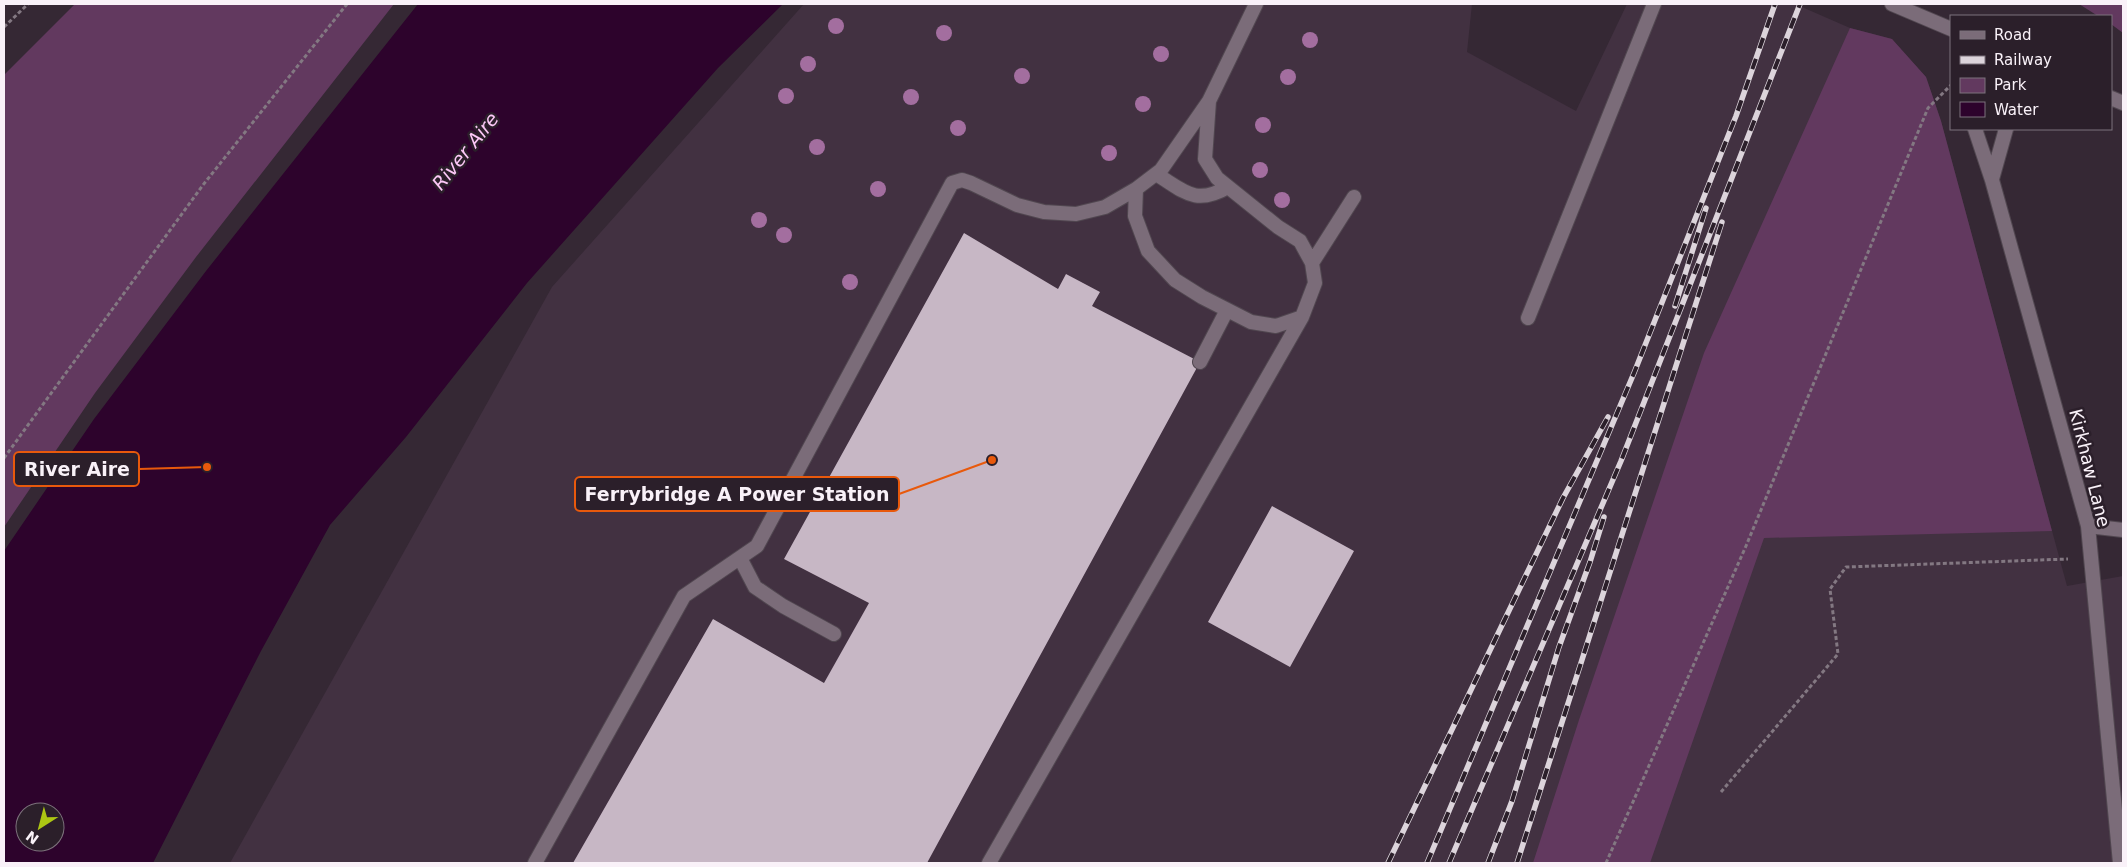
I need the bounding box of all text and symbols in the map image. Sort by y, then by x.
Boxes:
legend [1950,15,2112,130]
text: Road [1994,26,2032,44]
text: Railway [1994,51,2052,69]
text: Park [1994,76,2027,94]
text: Water [1994,101,2039,119]
water label: River Aire [427,108,503,194]
street label: Kirkhaw Lane [2065,407,2115,529]
callout: River Aire [14,452,139,486]
text: River Aire [24,458,130,480]
callout: Ferrybridge A Power Station [575,477,899,511]
text: Ferrybridge A Power Station [585,483,889,505]
north arrow [15,802,65,852]
text: N [23,828,42,847]

